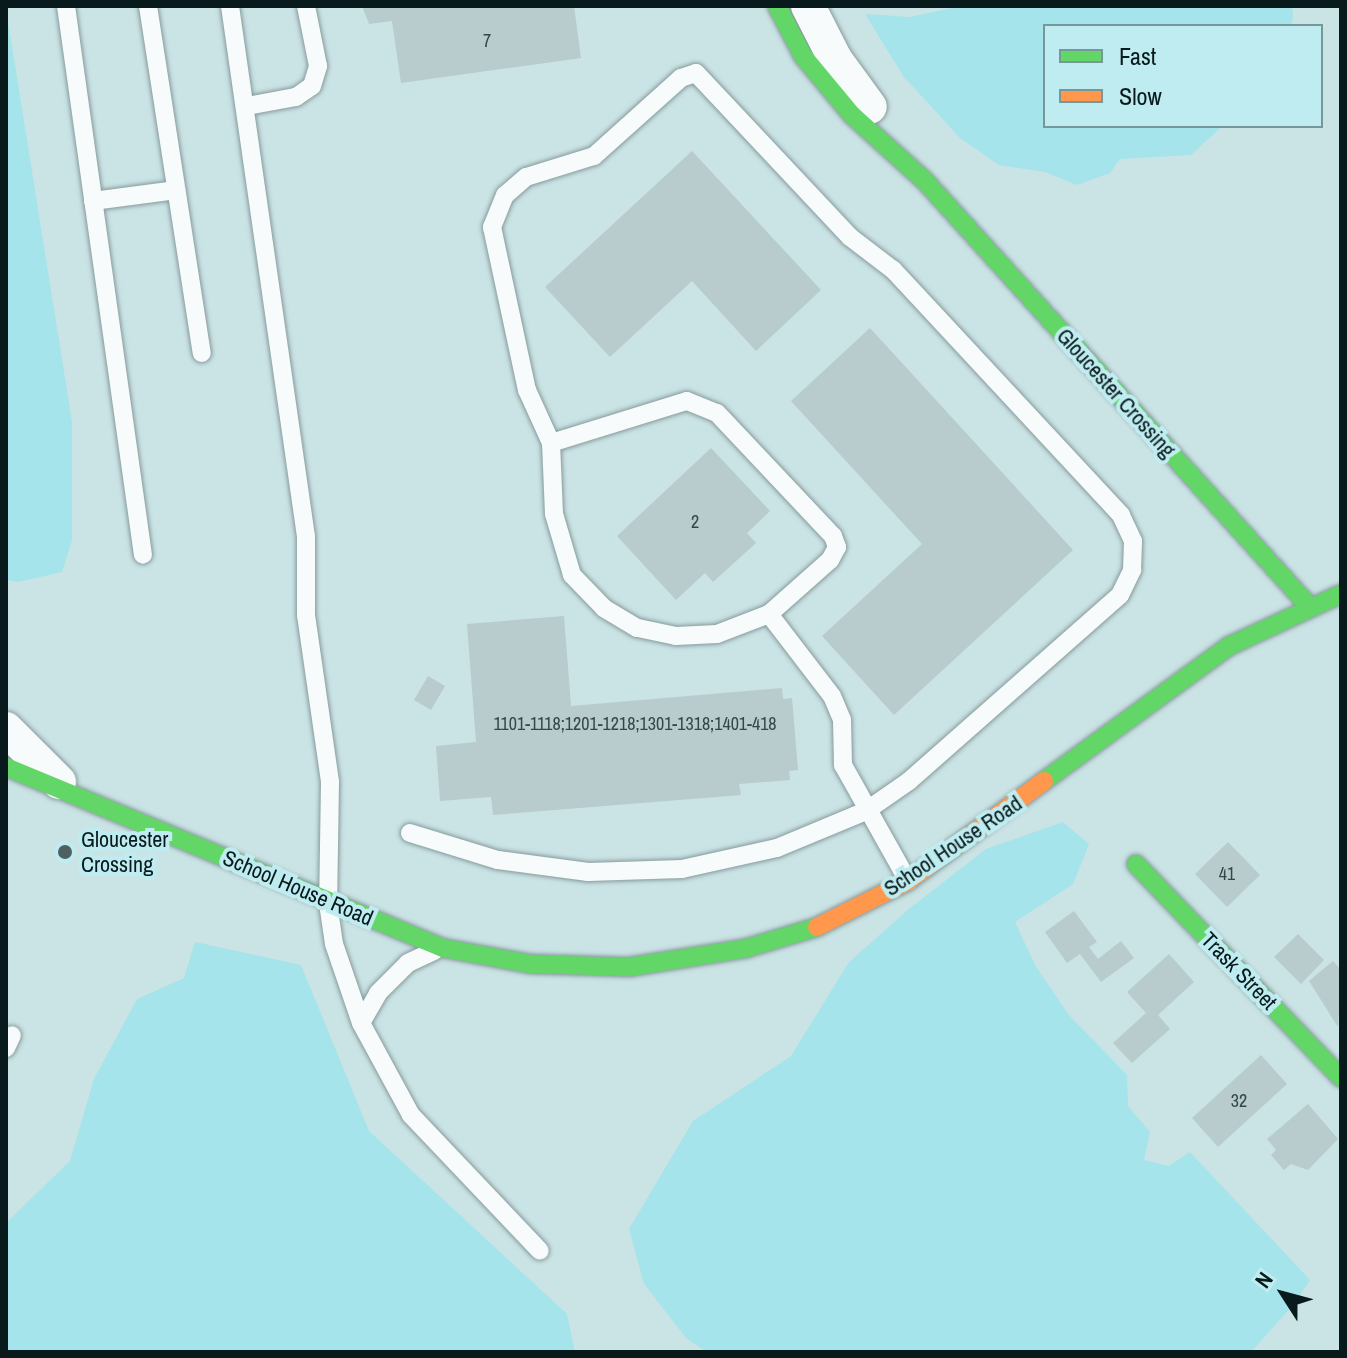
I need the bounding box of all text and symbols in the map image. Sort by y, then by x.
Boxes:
legend [1043,24,1323,128]
house number: 7 [483,30,491,52]
text: Fast [1119,40,1156,72]
text: Slow [1119,80,1162,112]
street label: Gloucester Crossing [1051,323,1181,463]
house number: 2 [691,511,699,533]
house number: 1101-1118;1201-1218;1301-1318;1401-418 [493,713,777,735]
street label: School House Road [879,790,1027,902]
place label: Gloucester Crossing [81,826,168,878]
marker: Gloucester Crossing [56,843,74,861]
street label: School House Road [219,845,377,931]
house number: 41 [1219,863,1235,885]
street label: Trask Street [1196,927,1282,1015]
house number: 32 [1231,1090,1247,1112]
north arrow [1243,1254,1323,1334]
text: N [1248,1266,1280,1294]

